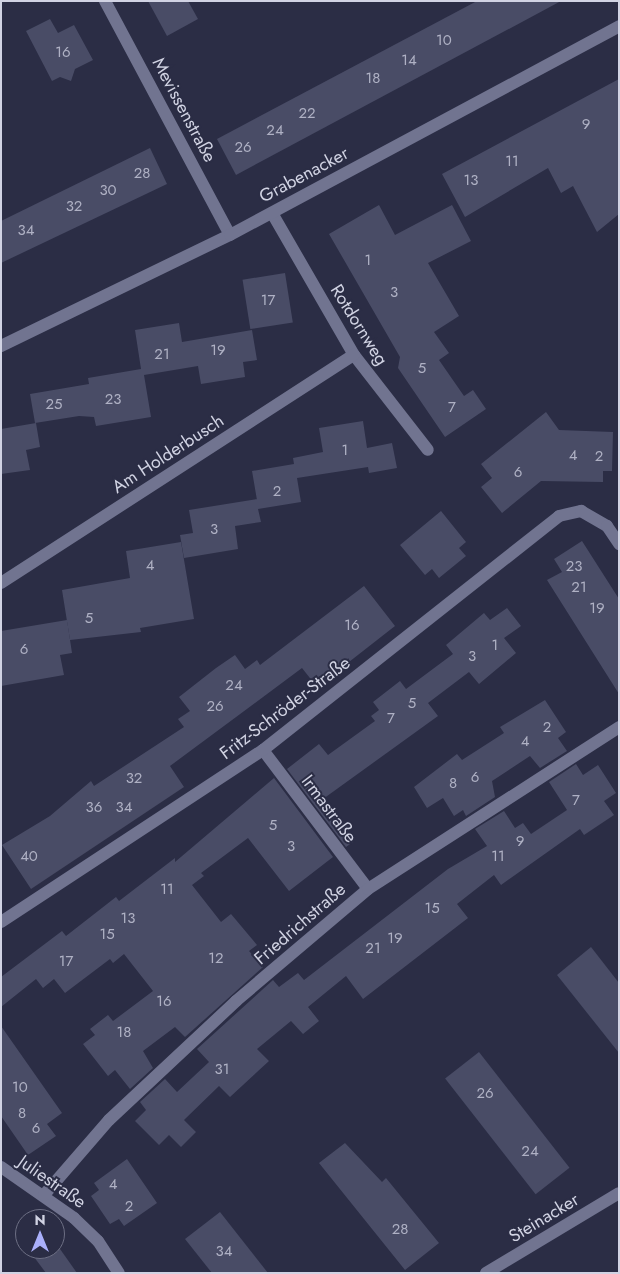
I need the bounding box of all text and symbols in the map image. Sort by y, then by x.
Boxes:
house number: 10 [436,32,452,50]
house number: 16 [55,44,71,62]
house number: 14 [401,52,417,70]
street label: Mevissenstraße [147,54,221,166]
house number: 18 [366,70,380,88]
house number: 22 [298,105,316,123]
house number: 9 [582,116,590,134]
house number: 24 [266,122,284,140]
house number: 26 [234,139,252,157]
street label: Grabenacker [256,142,352,208]
house number: 11 [505,153,519,171]
house number: 28 [134,165,150,183]
house number: 13 [464,172,478,190]
house number: 30 [99,182,117,200]
house number: 32 [66,198,82,216]
house number: 34 [18,222,34,240]
house number: 1 [365,252,371,270]
street label: Rotdornweg [326,281,392,369]
house number: 3 [390,284,398,302]
house number: 17 [261,292,275,310]
house number: 19 [210,342,226,360]
house number: 21 [154,346,170,364]
house number: 5 [418,360,426,378]
house number: 23 [105,391,121,409]
house number: 25 [46,396,62,414]
house number: 7 [448,399,456,417]
street label: Am Holderbusch [108,410,228,498]
house number: 1 [342,442,348,460]
house number: 4 [569,447,577,465]
house number: 2 [595,448,603,466]
house number: 6 [514,464,522,482]
house number: 2 [273,483,281,501]
house number: 3 [210,521,218,539]
house number: 4 [146,557,154,575]
house number: 23 [566,558,582,576]
house number: 21 [571,579,587,597]
house number: 19 [589,600,605,618]
house number: 5 [85,610,93,628]
house number: 16 [344,617,360,635]
house number: 1 [492,637,498,655]
house number: 6 [20,641,28,659]
house number: 3 [468,648,476,666]
street label: Fritz-Schröder-Straße [216,652,354,764]
house number: 24 [225,677,243,695]
house number: 5 [408,695,416,713]
house number: 26 [206,698,224,716]
house number: 7 [387,710,395,728]
house number: 2 [543,719,551,737]
house number: 4 [521,733,529,751]
house number: 6 [471,769,479,787]
house number: 32 [126,770,142,788]
street label: Irmastraße [297,771,361,847]
house number: 8 [449,775,457,793]
house number: 7 [572,792,580,810]
house number: 36 [86,799,102,817]
house number: 34 [116,799,132,817]
house number: 5 [269,817,277,835]
house number: 9 [516,833,524,851]
house number: 3 [287,838,295,856]
house number: 40 [20,848,38,866]
house number: 11 [491,848,505,866]
street label: Friedrichstraße [250,879,350,969]
house number: 11 [160,881,174,899]
house number: 15 [424,900,440,918]
house number: 13 [121,910,135,928]
house number: 15 [99,926,115,944]
house number: 19 [387,930,403,948]
house number: 21 [365,940,381,958]
house number: 12 [208,950,224,968]
house number: 17 [59,953,73,971]
house number: 16 [156,993,172,1011]
house number: 18 [117,1024,131,1042]
house number: 31 [215,1061,229,1079]
house number: 10 [12,1079,28,1097]
house number: 26 [476,1085,494,1103]
house number: 8 [18,1105,26,1123]
house number: 6 [32,1120,40,1138]
house number: 24 [521,1143,539,1161]
street label: Juliestraße [14,1151,90,1213]
house number: 4 [109,1176,117,1194]
street label: Steinacker [505,1189,583,1247]
house number: 2 [125,1198,133,1216]
north arrow [15,1209,65,1259]
text: N [34,1210,46,1230]
house number: 28 [392,1221,408,1239]
house number: 34 [216,1243,232,1261]

